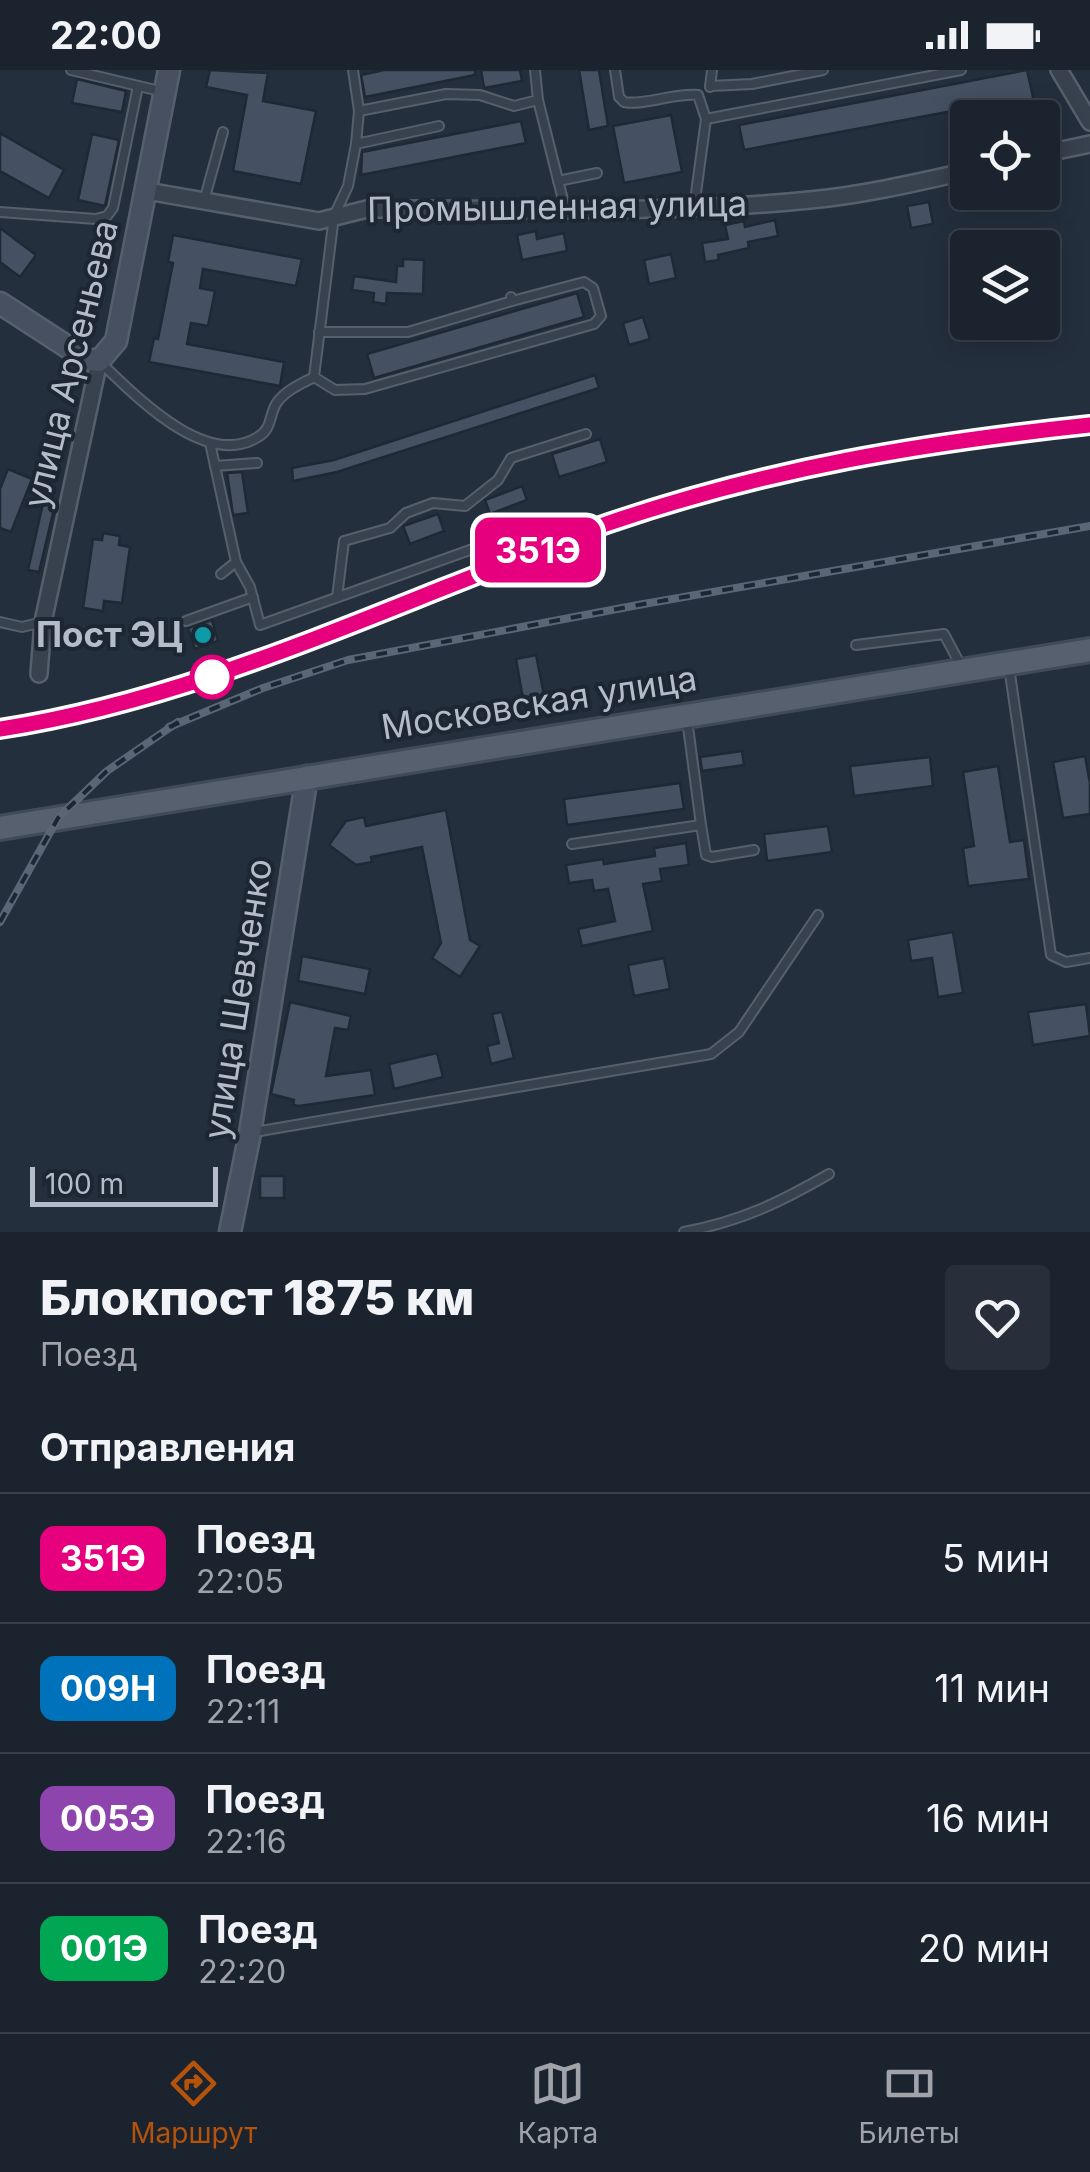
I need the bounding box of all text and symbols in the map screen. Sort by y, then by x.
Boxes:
text: 22:00 [50,12,162,58]
map controls [950,100,1060,340]
button: locate [950,100,1060,210]
street label: Промышленная улица [367,182,747,230]
street label: улица Арсеньева [14,215,126,512]
button: layers [950,230,1060,340]
line badge: 351Э [468,518,608,582]
text: 351Э [495,529,581,571]
place label: Пост ЭЦ [36,613,183,655]
marker: Пост ЭЦ [192,624,214,646]
unlabelled marker [191,656,233,698]
street label: Московская улица [378,656,700,748]
street label: улица Шевченко [194,856,280,1142]
scale bar [30,1162,218,1206]
text: 100 m [45,1167,124,1201]
button: heart [945,1265,1050,1370]
text: Блокпост 1875 км [40,1268,474,1327]
text: Поезд [40,1335,138,1374]
text: Отправления [40,1424,295,1470]
text: Поезд [196,1516,315,1562]
text: 5 мин [942,1535,1050,1581]
text: 351Э [60,1537,146,1579]
text: 22:05 [196,1562,284,1601]
text: Поезд [206,1646,326,1692]
text: 11 мин [934,1665,1050,1711]
text: 009Н [60,1667,156,1709]
text: 22:11 [206,1692,280,1731]
text: Поезд [205,1776,325,1822]
text: 16 мин [926,1795,1050,1841]
text: 005Э [60,1797,155,1839]
text: 22:16 [205,1822,287,1861]
text: Поезд [198,1906,318,1952]
text: 20 мин [918,1925,1050,1971]
text: 001Э [60,1927,148,1969]
text: 22:20 [198,1952,286,1991]
tab: Маршрут [130,2056,257,2150]
tab: Карта [518,2056,598,2150]
tab: Билеты [859,2056,960,2150]

